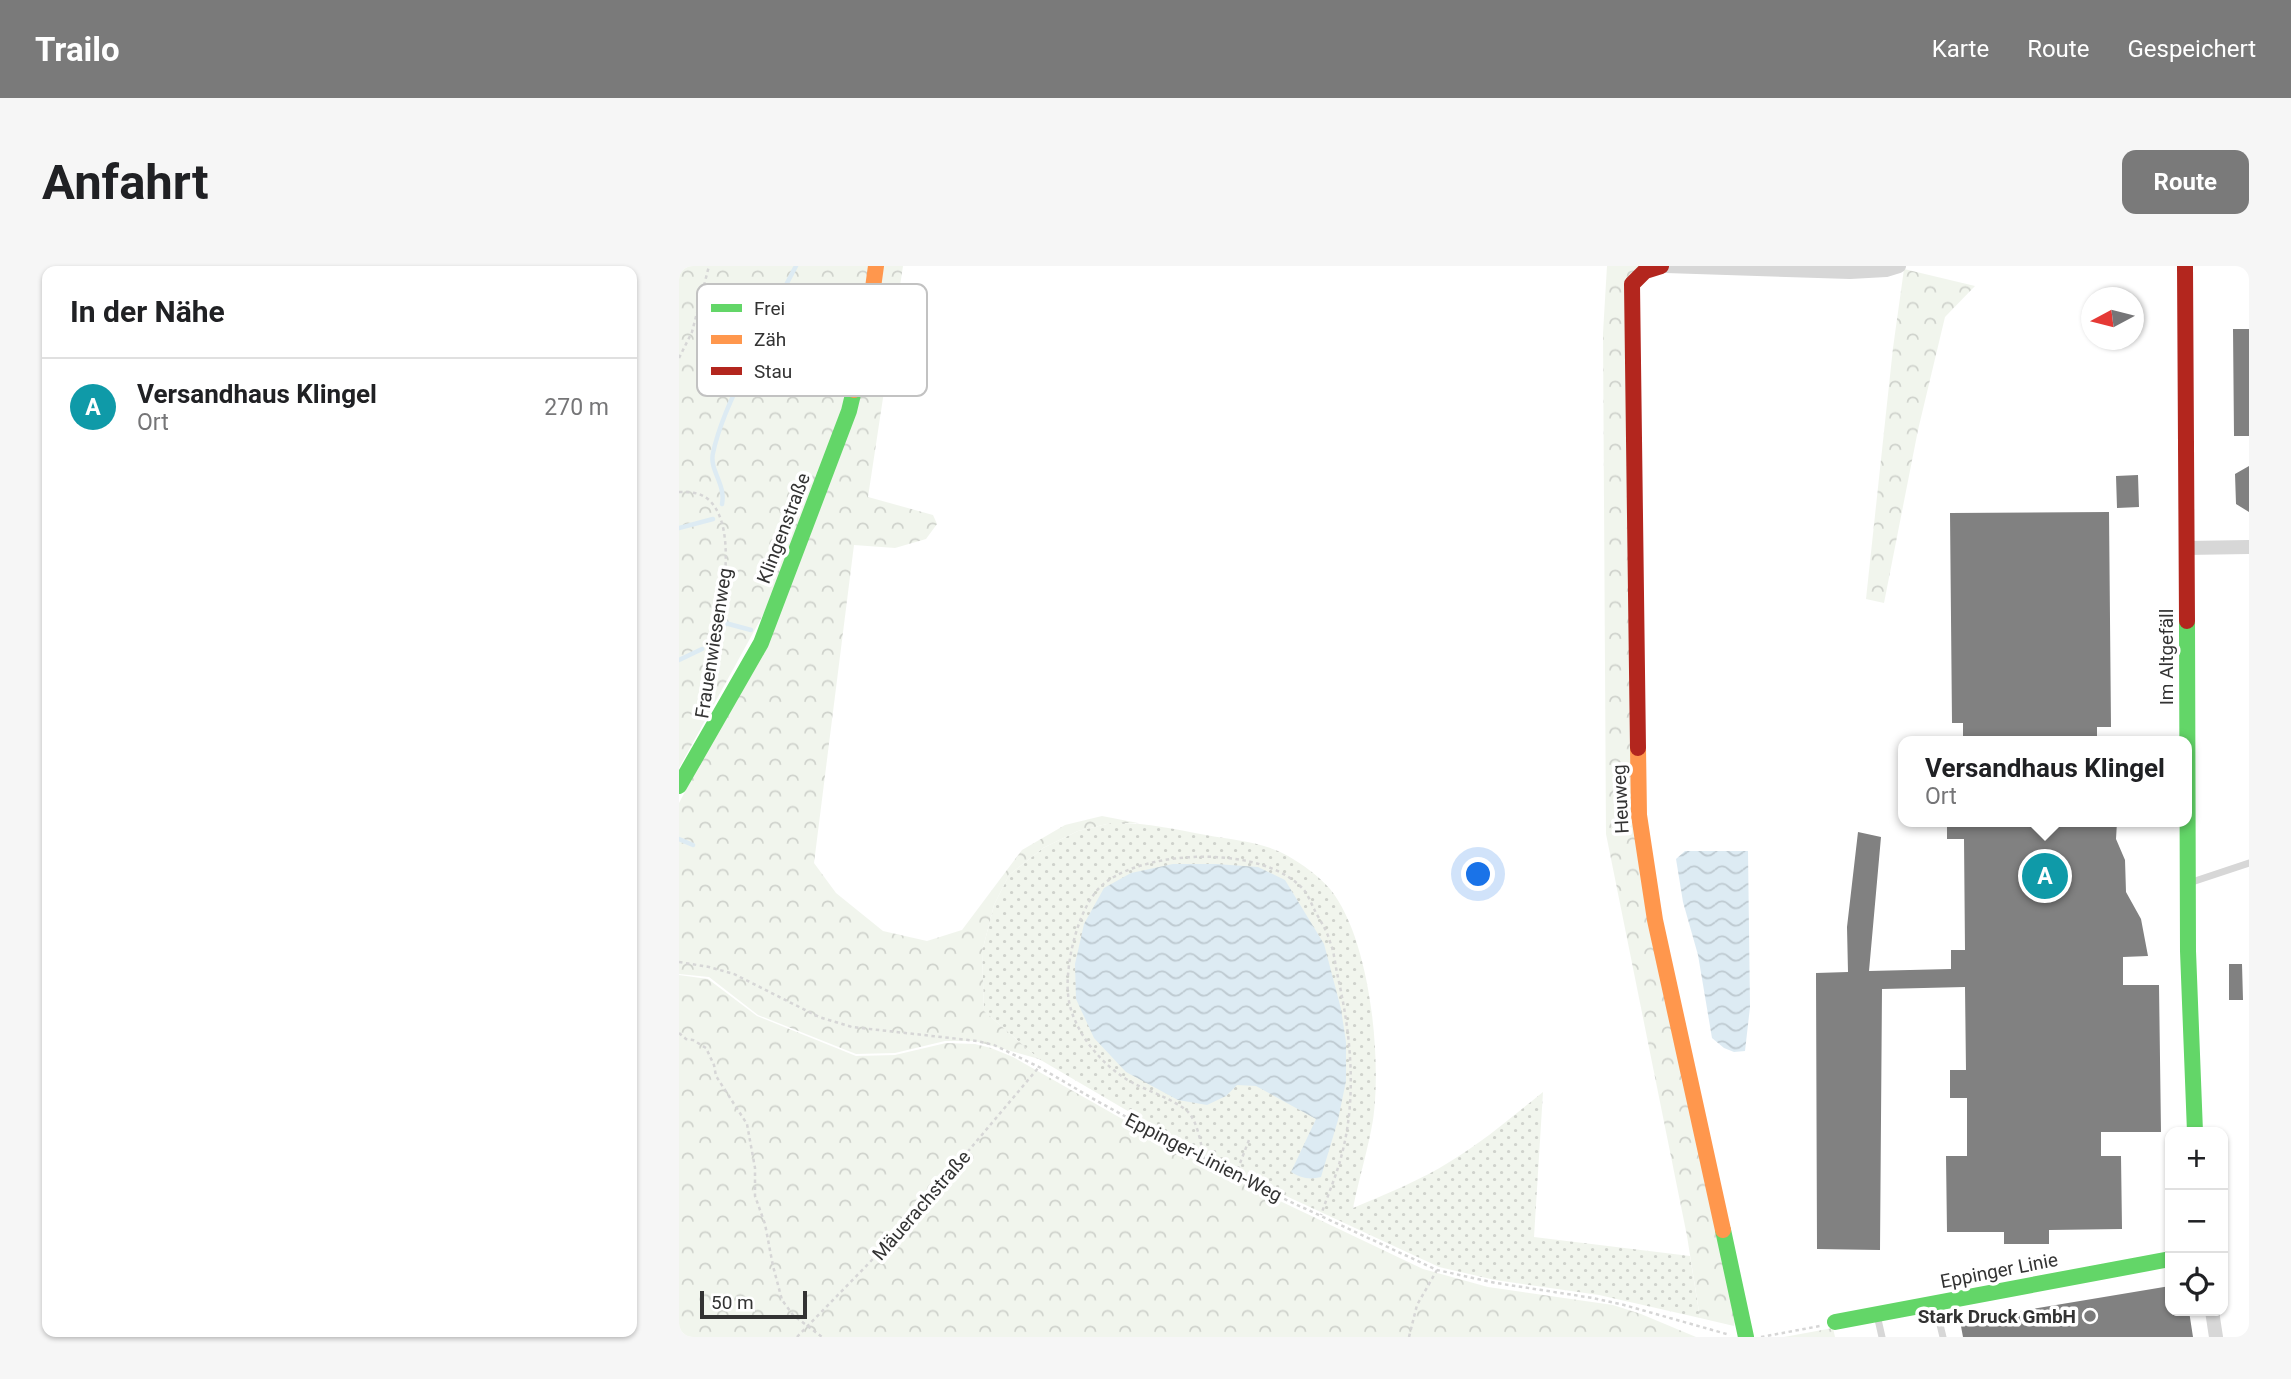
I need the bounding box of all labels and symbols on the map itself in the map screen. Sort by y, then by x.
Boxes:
legend [697,284,927,396]
north arrow [2081,287,2144,350]
text: Frei [754,297,785,320]
text: Zäh [754,328,786,351]
text: Stau [754,360,792,383]
street label: Klingenstraße [752,470,815,587]
street label: Frauenwiesenweg [690,566,737,720]
street label: Im Altgefäll [2155,609,2178,705]
street label: Heuweg [1607,764,1634,834]
pin: A [2022,850,2068,902]
your location [1461,857,1495,891]
street label: Eppinger-Linien-Weg [1122,1108,1286,1207]
street label: Mäuerachstraße [867,1146,975,1265]
street label: Eppinger Linie [1938,1248,2060,1293]
scale bar [700,1288,807,1320]
place label: Stark Druck GmbH [1918,1305,2076,1328]
marker: Stark Druck GmbH [2082,1308,2098,1324]

